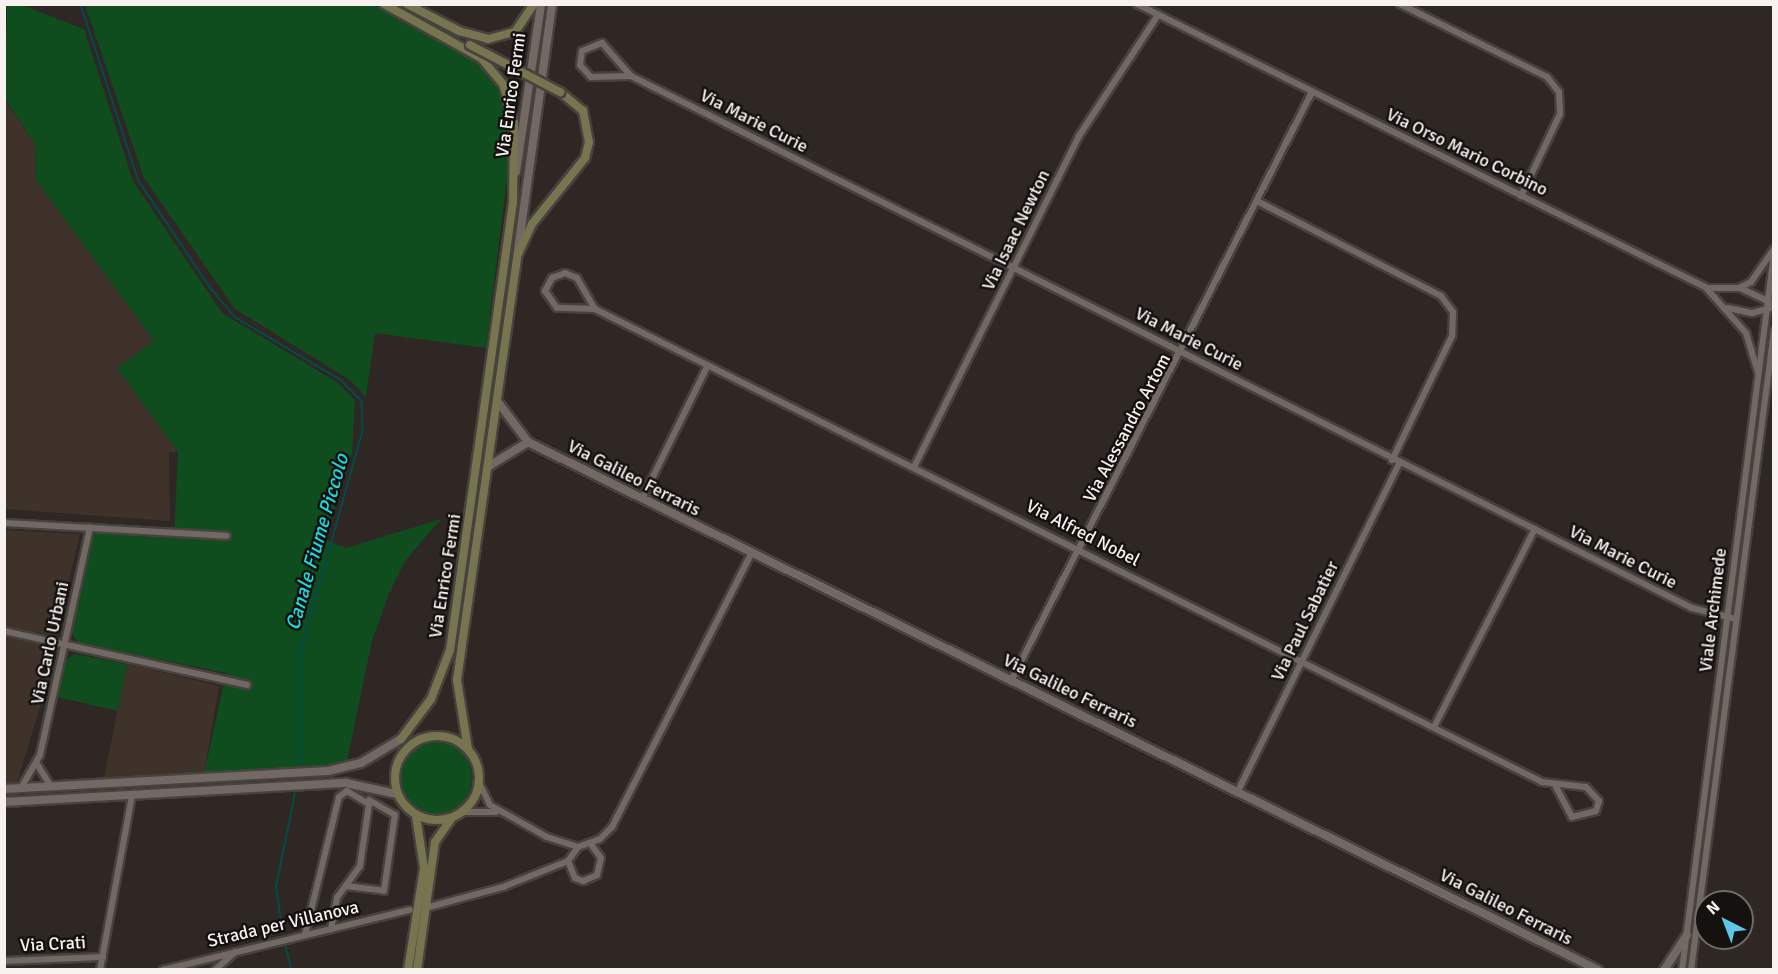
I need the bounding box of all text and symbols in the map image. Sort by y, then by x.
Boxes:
street label: Via Enrico Fermi [492,31,530,159]
street label: Via Marie Curie [696,85,812,157]
street label: Via Orso Mario Corbino [1383,103,1551,201]
street label: Via Isaac Newton [977,166,1055,294]
street label: Via Marie Curie [1131,303,1247,375]
street label: Via Alessandro Artom [1079,350,1175,506]
street label: Via Galileo Ferraris [564,435,704,521]
water label: Canale Fiume Piccolo [280,451,354,633]
street label: Via Alfred Nobel [1022,495,1144,571]
street label: Via Enrico Fermi [425,512,465,640]
street label: Via Marie Curie [1565,521,1681,593]
street label: Viale Archimede [1695,547,1731,673]
street label: Via Paul Sabatier [1267,557,1343,685]
street label: Via Carlo Urbani [26,580,74,706]
street label: Via Galileo Ferraris [1000,649,1140,733]
street label: Via Galileo Ferraris [1436,864,1576,950]
north arrow [1694,890,1754,950]
street label: Strada per Villanova [205,896,361,952]
text: N [1702,897,1724,919]
street label: Via Crati [20,931,86,957]

